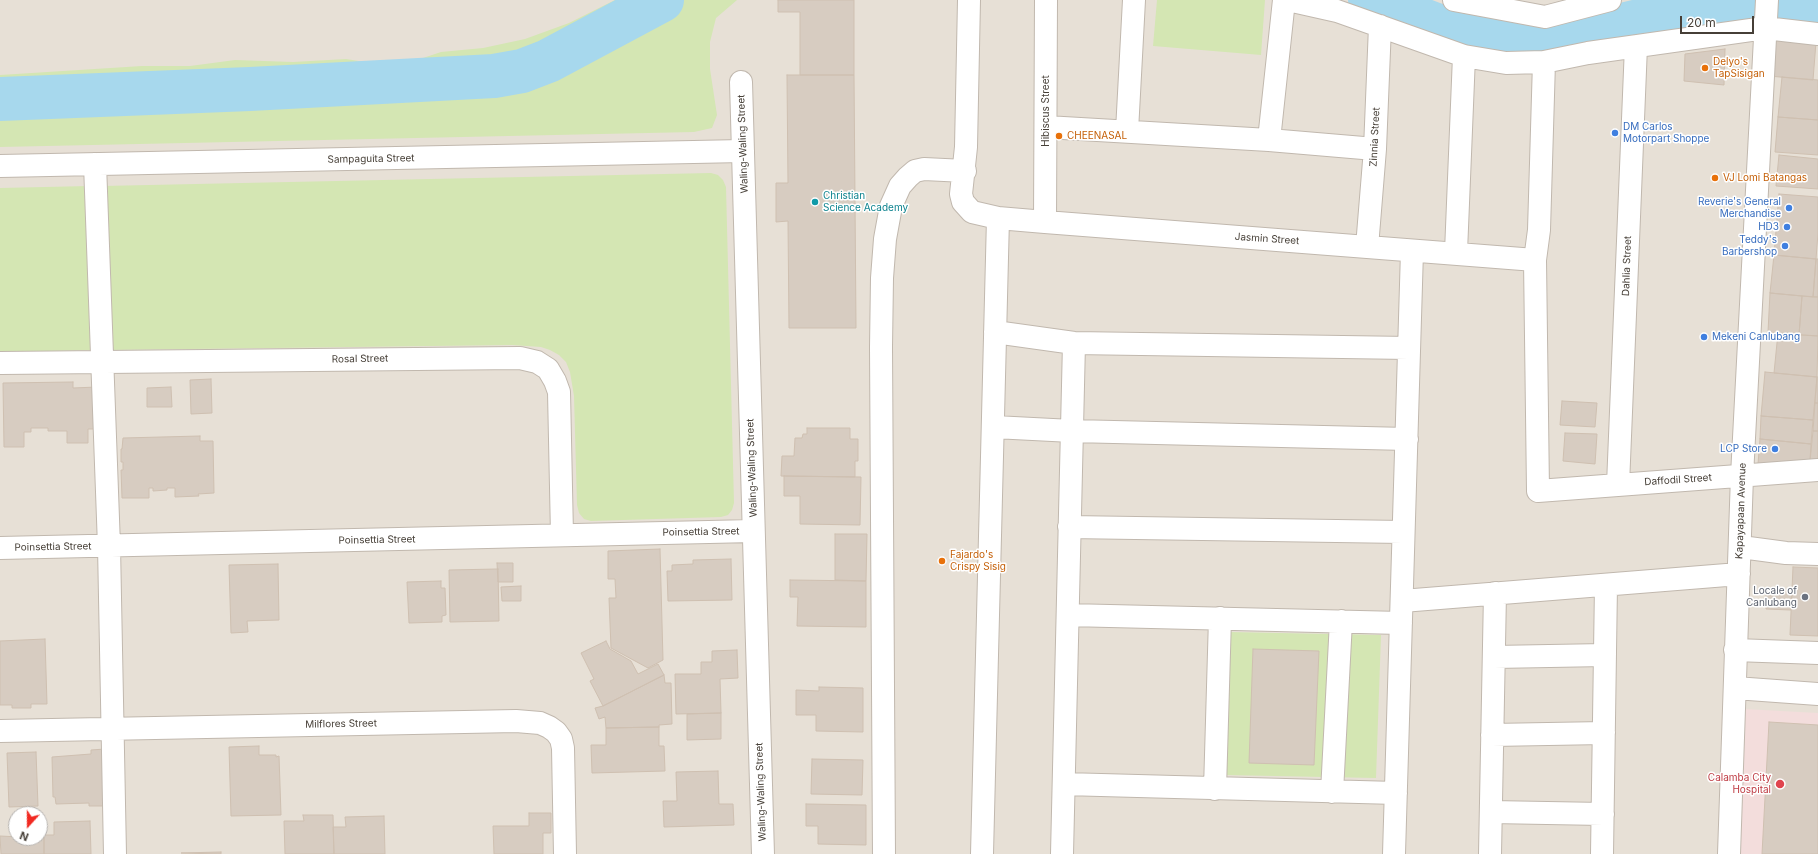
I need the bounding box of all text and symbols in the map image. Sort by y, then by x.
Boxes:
scale bar [1682,8,1756,34]
text: 20 m [1687,15,1716,30]
place label: Delyo's TapSisigan [1713,56,1765,80]
marker: Delyo's TapSisigan [1700,63,1710,73]
street label: Hibiscus Street [1040,75,1052,147]
street label: Waling-Waling Street [735,94,751,194]
street label: Zinnia Street [1367,107,1383,167]
place label: DM Carlos Motorpart Shoppe [1623,121,1709,144]
marker: DM Carlos Motorpart Shoppe [1610,128,1620,138]
place label: CHEENASAL [1067,130,1127,142]
marker: CHEENASAL [1054,131,1064,141]
street label: Sampaguita Street [327,152,415,166]
place label: VJ Lomi Batangas [1723,172,1807,184]
marker: VJ Lomi Batangas [1710,173,1720,183]
place label: Christian Science Academy [823,190,908,214]
place label: Reverie's General Merchandise [1698,196,1781,220]
marker: Christian Science Academy [810,197,820,207]
marker: Reverie's General Merchandise [1784,203,1794,213]
place label: HD3 [1758,221,1779,233]
marker: HD3 [1782,222,1792,232]
street label: Jasmin Street [1234,231,1300,247]
place label: Teddy's Barbershop [1722,234,1777,258]
street label: Dahlia Street [1620,236,1634,296]
marker: Teddy's Barbershop [1780,241,1790,251]
place label: Mekeni Canlubang [1712,331,1800,343]
marker: Mekeni Canlubang [1699,332,1709,342]
street label: Rosal Street [332,353,388,365]
street label: Waling-Waling Street [744,418,760,518]
place label: LCP Store [1720,443,1767,455]
marker: LCP Store [1770,444,1780,454]
street label: Kapayapaan Avenue [1733,463,1749,559]
street label: Daffodil Street [1644,472,1712,488]
street label: Poinsettia Street [662,525,740,539]
street label: Poinsettia Street [338,533,416,547]
street label: Poinsettia Street [14,540,92,554]
place label: Fajardo's Crispy Sisig [950,549,1006,572]
marker: Fajardo's Crispy Sisig [937,556,947,566]
place label: Locale of Canlubang [1746,585,1797,608]
marker: Locale of Canlubang [1800,592,1810,602]
street label: Milflores Street [305,717,377,731]
street label: Waling-Waling Street [753,742,769,842]
place label: Calamba City Hospital [1708,772,1771,796]
marker: Calamba City Hospital [1774,778,1786,790]
north arrow [8,806,48,846]
text: N [18,828,30,844]

